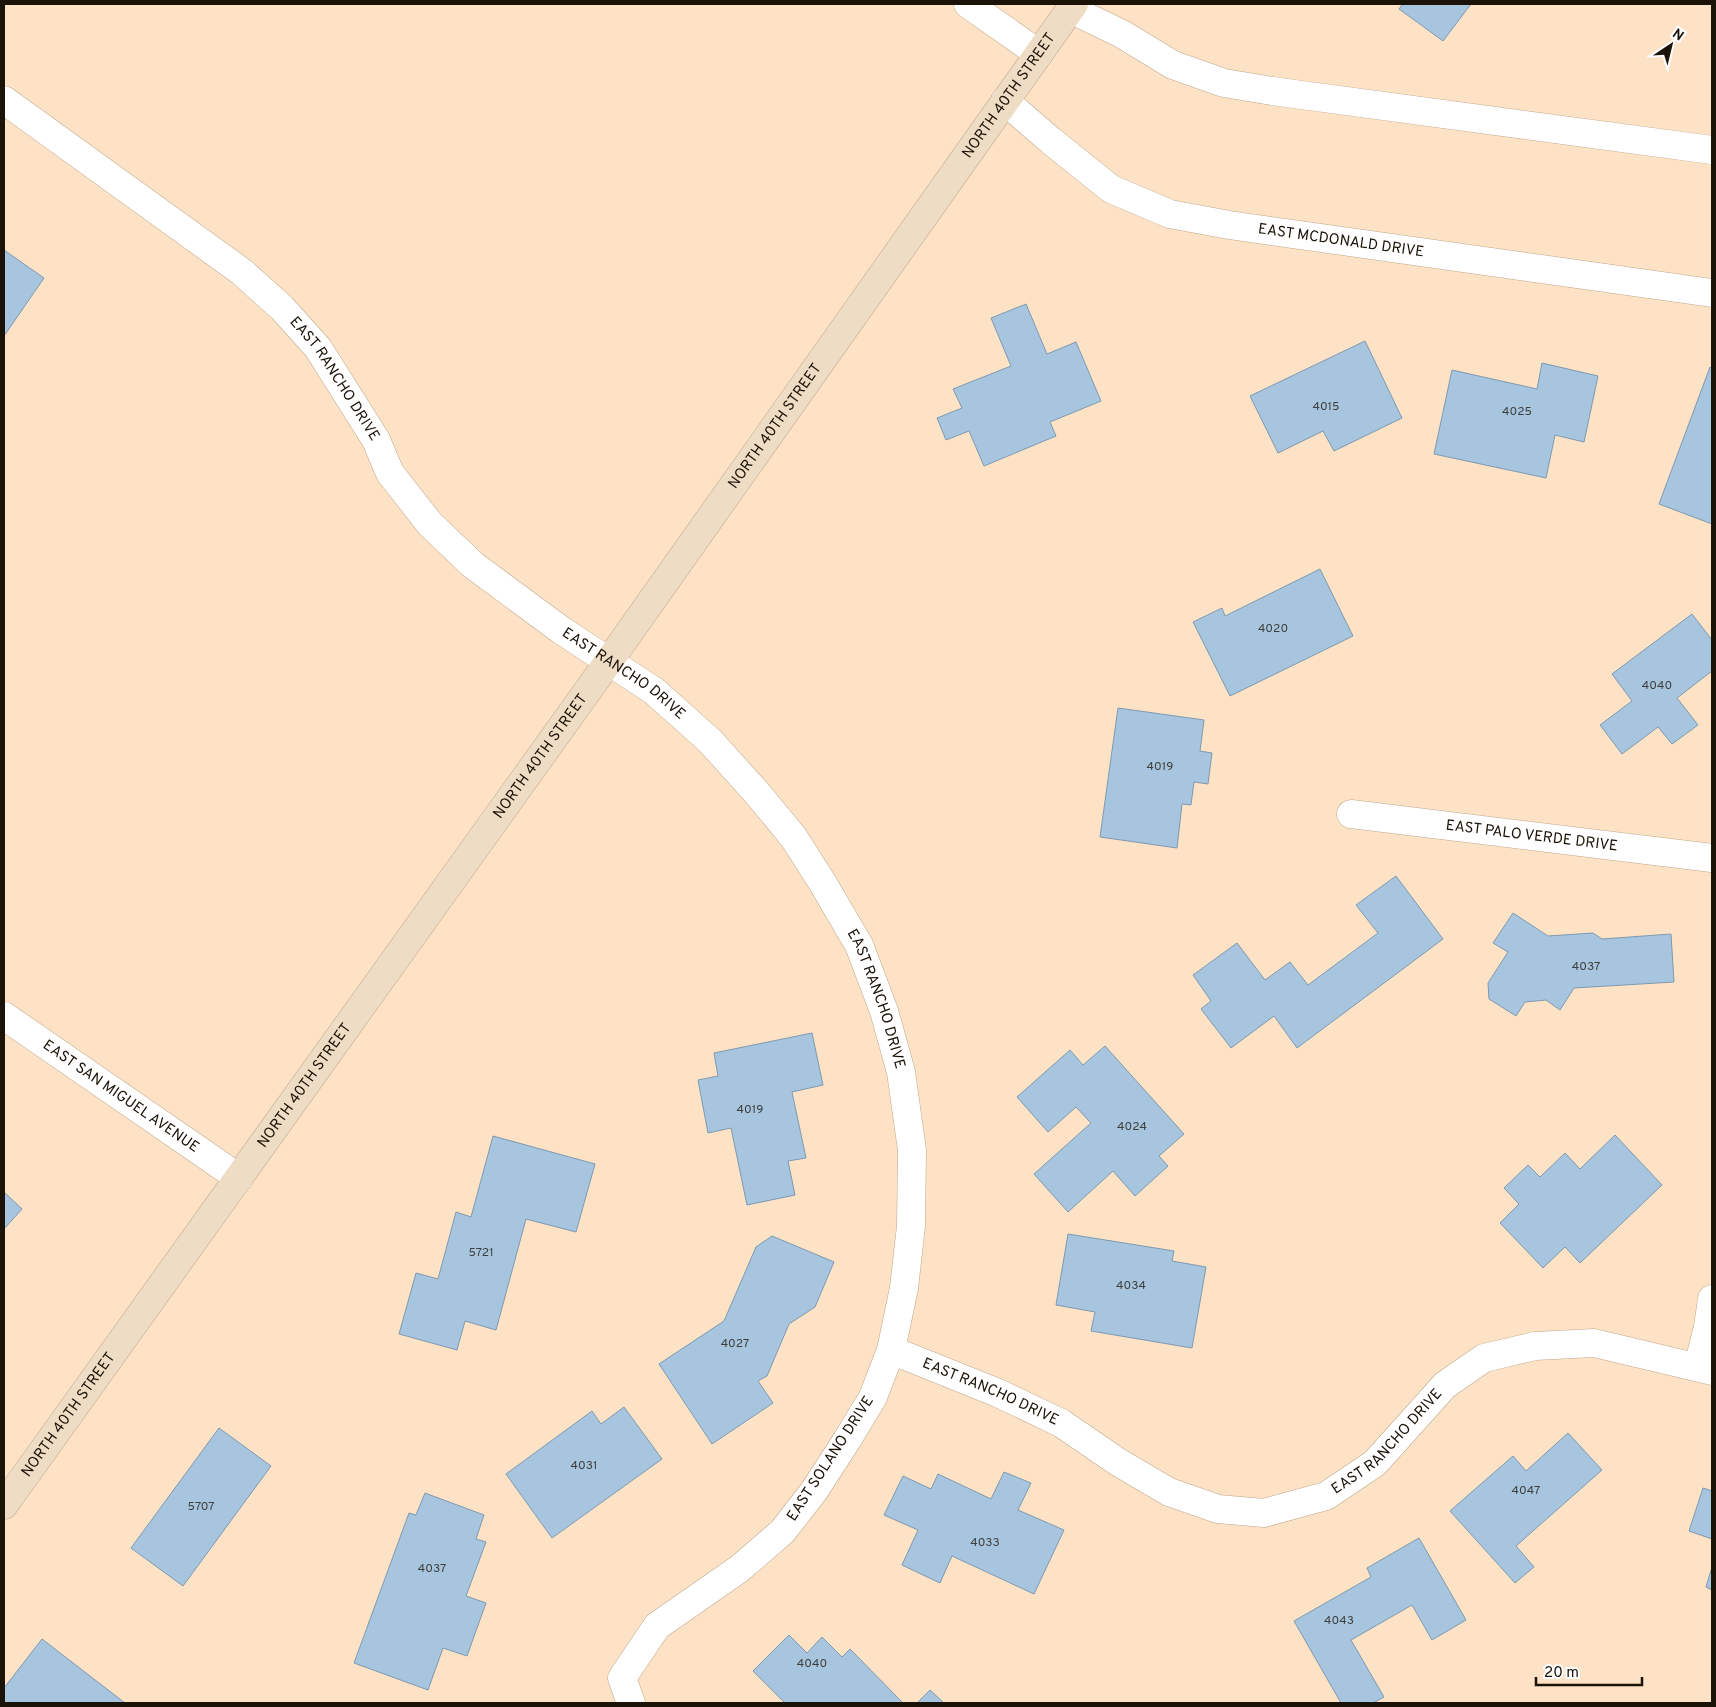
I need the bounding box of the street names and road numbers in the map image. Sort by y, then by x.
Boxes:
street label: NORTH 40TH STREET [958,29,1060,162]
street label: EAST MCDONALD DRIVE [1257,220,1425,262]
street label: EAST RANCHO DRIVE [285,313,384,445]
street label: NORTH 40TH STREET [724,360,826,493]
street label: EAST RANCHO DRIVE [558,624,689,724]
street label: NORTH 40TH STREET [489,690,592,823]
street label: EAST PALO VERDE DRIVE [1444,816,1619,856]
street label: EAST RANCHO DRIVE [842,926,909,1071]
street label: NORTH 40TH STREET [253,1019,356,1152]
street label: EAST SAN MIGUEL AVENUE [39,1036,203,1157]
street label: NORTH 40TH STREET [18,1349,120,1481]
street label: EAST RANCHO DRIVE [920,1354,1062,1430]
street label: EAST RANCHO DRIVE [1328,1385,1447,1499]
street label: EAST SOLANO DRIVE [783,1393,879,1525]

